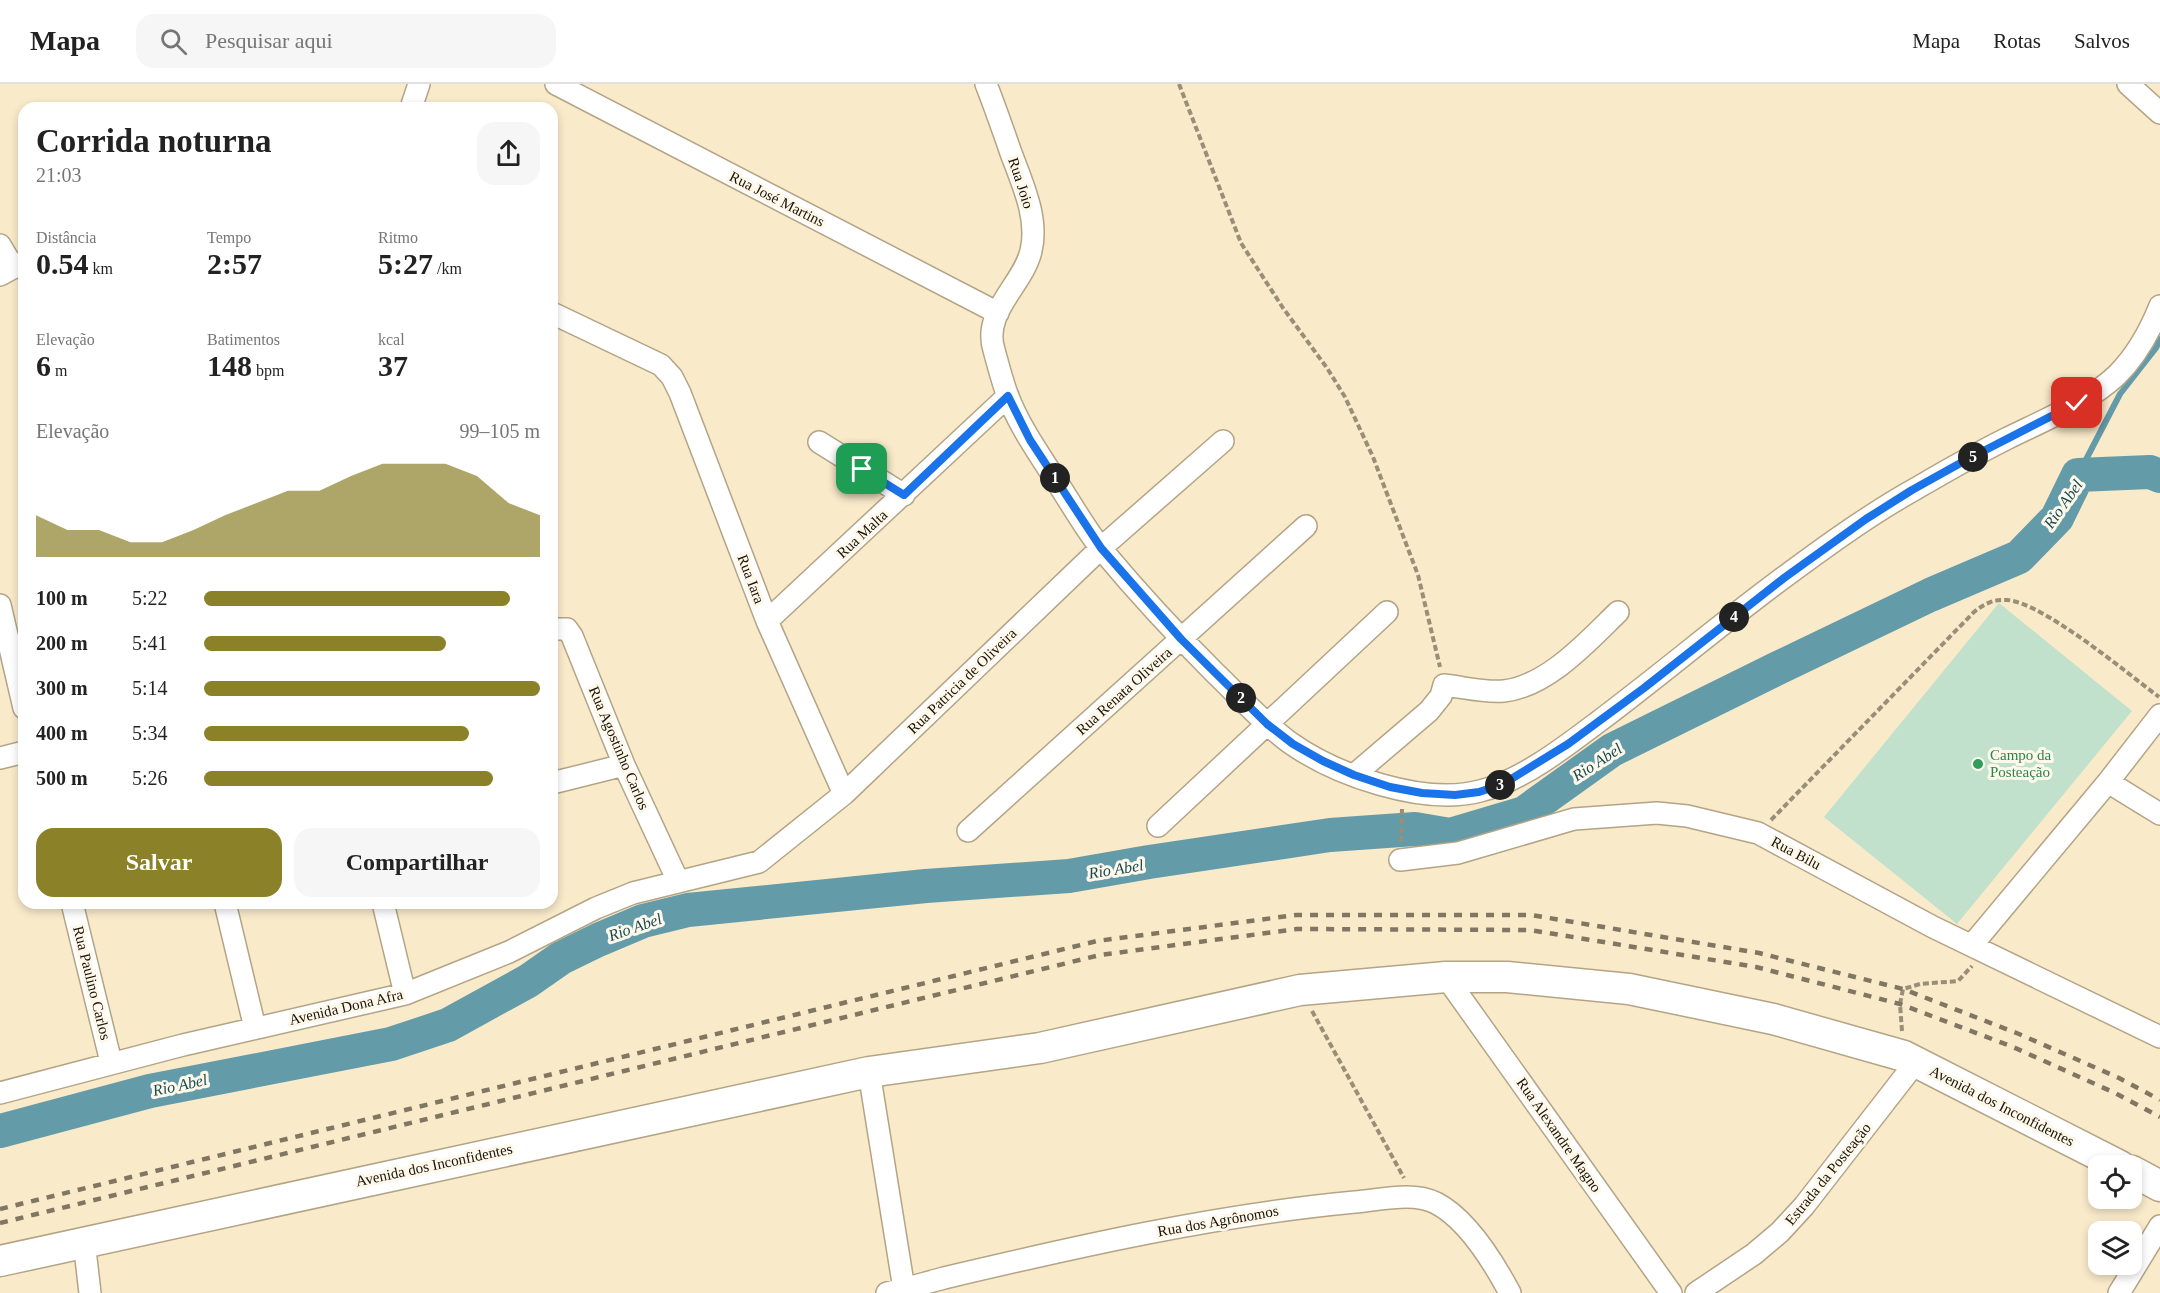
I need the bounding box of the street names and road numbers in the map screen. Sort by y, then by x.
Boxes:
street label: Rua Joio [1005,155,1037,211]
street label: Rua José Martins [727,168,827,230]
street label: Rua Malta [834,506,891,561]
street label: Rua Iara [734,552,768,606]
street label: Rua Patricia de Oliveira [904,625,1020,737]
street label: Rua Renata Oliveira [1073,644,1175,738]
street label: Rua Agostinho Carlos [586,684,652,812]
street label: Rua Bilu [1769,833,1824,873]
street label: Rua Paulino Carlos [70,924,114,1042]
street label: Avenida Dona Afra [288,986,405,1028]
street label: Avenida dos Inconfidentes [1927,1063,2077,1149]
street label: Rua Alexandre Magno [1513,1075,1605,1195]
street label: Estrada da Posteação [1782,1120,1874,1228]
street label: Avenida dos Inconfidentes [354,1141,514,1189]
street label: Rua dos Agrônomos [1156,1202,1280,1240]

